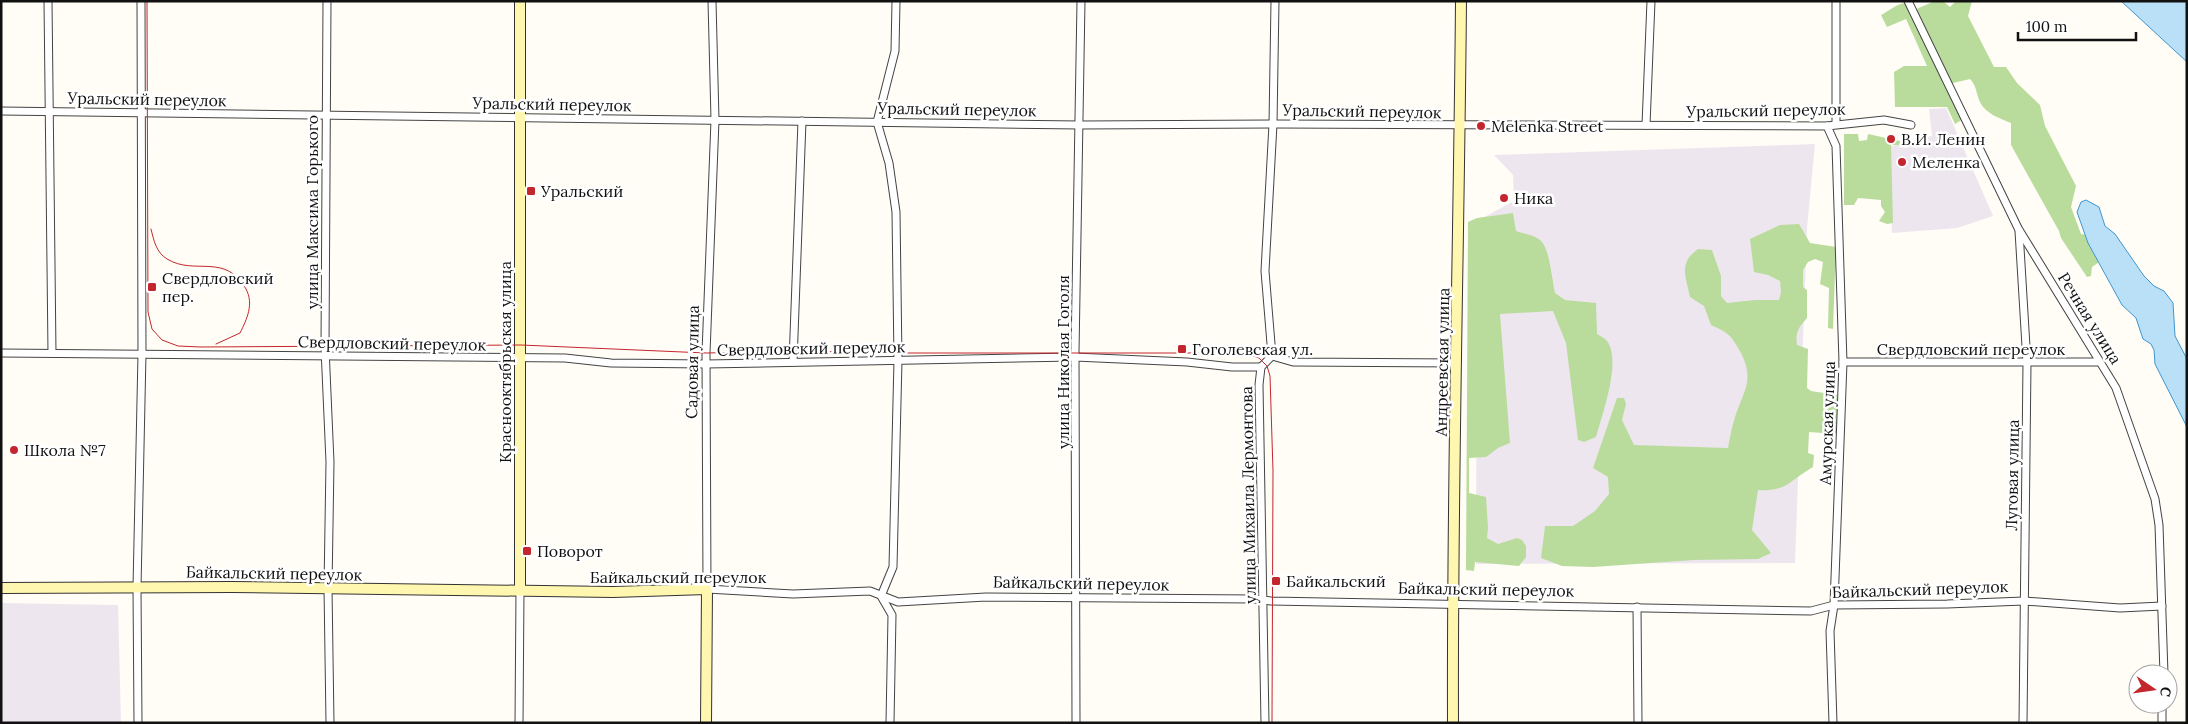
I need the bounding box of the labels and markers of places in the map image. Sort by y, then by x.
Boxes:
place label: Melenka Street [1491,116,1604,136]
marker: Melenka Street [1475,120,1487,132]
place label: В.И. Ленин [1901,129,1985,149]
marker: В.И. Ленин [1885,133,1897,145]
place label: Меленка [1912,152,1980,172]
marker: Меленка [1896,156,1908,168]
place label: Уральский [540,181,623,201]
marker: Уральский [525,185,537,197]
place label: Ника [1514,188,1553,208]
marker: Ника [1498,192,1510,204]
place label: Свердловский пер. [162,268,274,306]
marker: Свердловский пер. [146,281,158,293]
place label: Гоголевская ул. [1192,339,1313,359]
marker: Гоголевская ул. [1176,343,1188,355]
place label: Школа №7 [24,440,106,460]
marker: Школа №7 [8,444,20,456]
place label: Поворот [537,541,603,561]
marker: Поворот [521,545,533,557]
place label: Байкальский [1286,571,1386,591]
marker: Байкальский [1270,575,1282,587]

